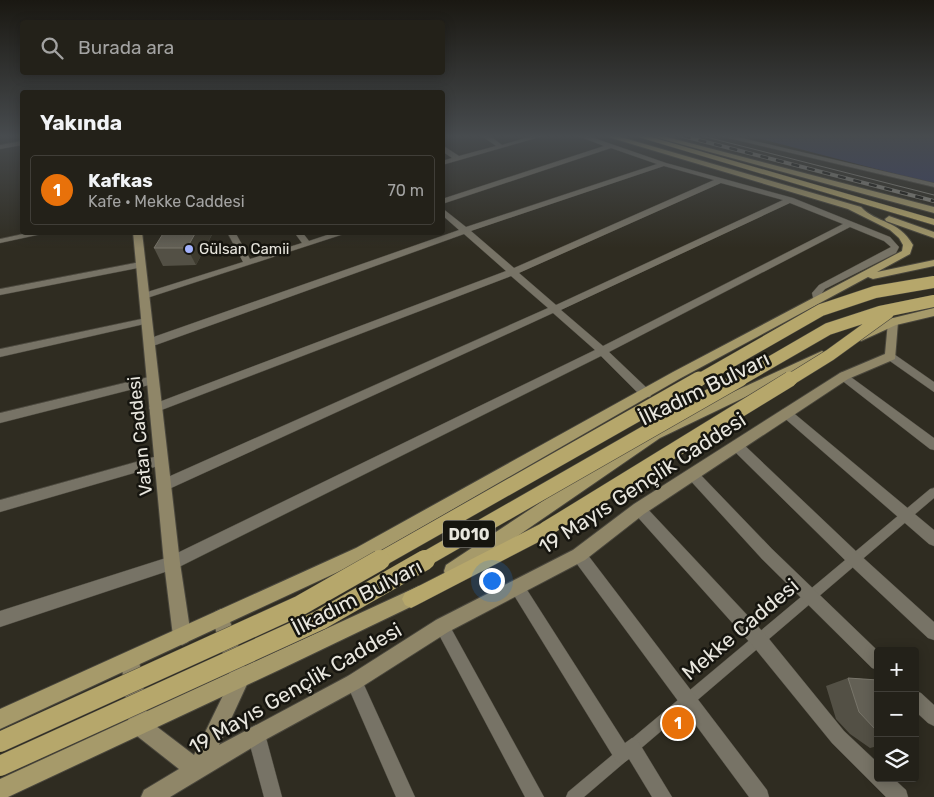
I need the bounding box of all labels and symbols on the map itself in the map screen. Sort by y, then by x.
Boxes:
place label: Gülsan Camii [199,240,289,258]
marker: Gülsan Camii [183,243,195,255]
street label: İlkadım Bulvarı [635,346,773,430]
street label: Vatan Caddesi [123,375,157,497]
street label: 19 Mayıs Gençlik Caddesi [534,407,750,559]
road number: D010 [443,520,495,548]
street label: İlkadım Bulvarı [288,554,426,640]
your location [479,568,505,594]
street label: Mekke Caddesi [677,573,803,685]
street label: 19 Mayıs Gençlik Caddesi [184,617,406,759]
pin: 1 [662,704,694,742]

